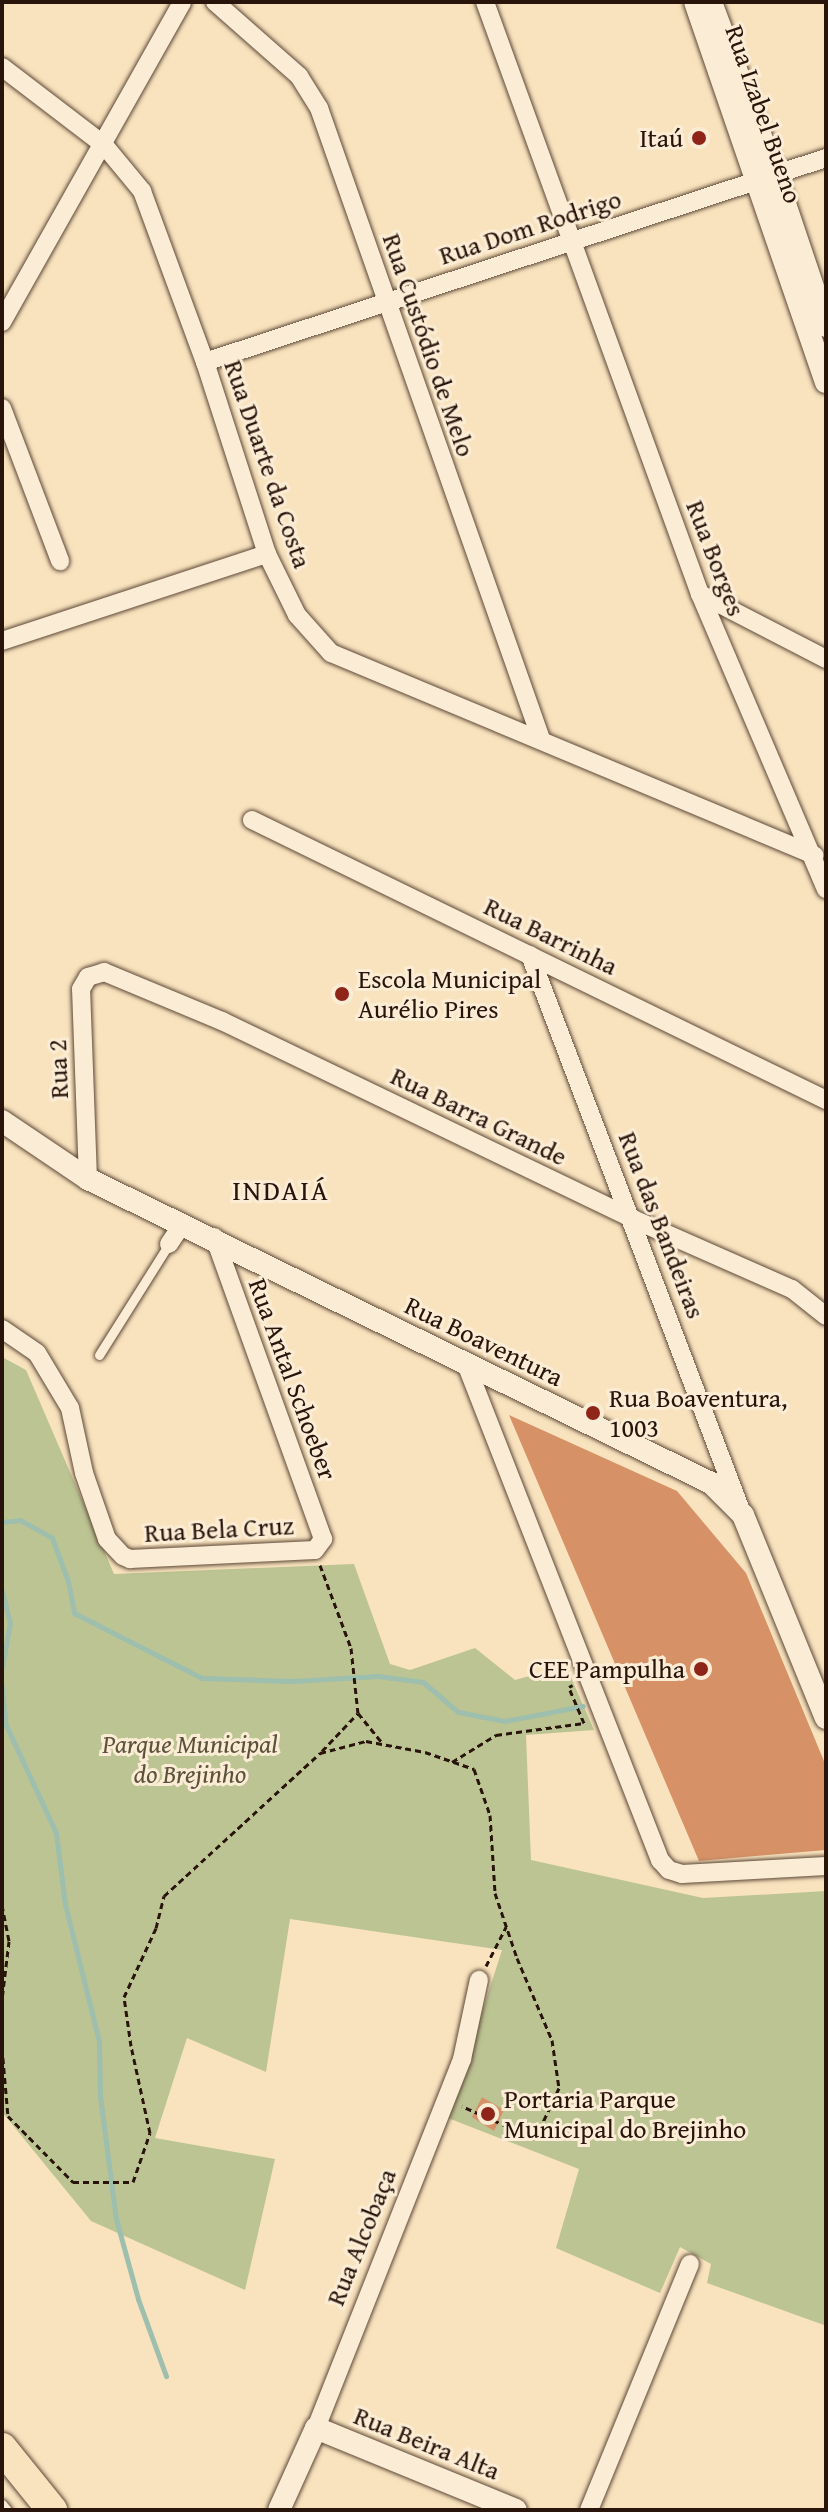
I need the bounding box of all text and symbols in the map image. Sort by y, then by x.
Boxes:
street label: Rua Izabel Bueno [719,21,809,207]
place label: Itaú [639,122,683,154]
marker: Itaú [690,129,708,147]
street label: Rua Dom Rodrigo [435,183,625,271]
street label: Rua Custódio de Melo [376,229,482,461]
street label: Rua Duarte da Costa [218,356,318,572]
street label: Rua Borges [680,496,752,620]
street label: Rua Barrinha [479,890,623,982]
place label: Escola Municipal Aurélio Pires [358,963,541,1024]
marker: Escola Municipal Aurélio Pires [333,985,351,1003]
street label: Rua 2 [41,1039,75,1099]
street label: Rua Barra Grande [386,1060,572,1172]
street label: Rua das Bandeiras [612,1127,712,1323]
district label: INDAIÁ [232,1173,330,1207]
street label: Rua Antal Schoeber [242,1274,344,1484]
street label: Rua Boaventura [400,1289,568,1393]
place label: Rua Boaventura, 1003 [609,1382,787,1444]
marker: Rua Boaventura, 1003 [584,1404,602,1422]
street label: Rua Bela Cruz [143,1510,295,1548]
place label: CEE Pampulha [529,1653,685,1685]
marker: CEE Pampulha [692,1660,710,1678]
park label: Parque Municipal do Brejinho [102,1728,278,1790]
place label: Portaria Parque Municipal do Brejinho [504,2083,746,2144]
marker: Portaria Parque Municipal do Brejinho [479,2105,497,2123]
street label: Rua Alcobaça [319,2164,403,2310]
street label: Rua Beira Alta [350,2400,504,2486]

